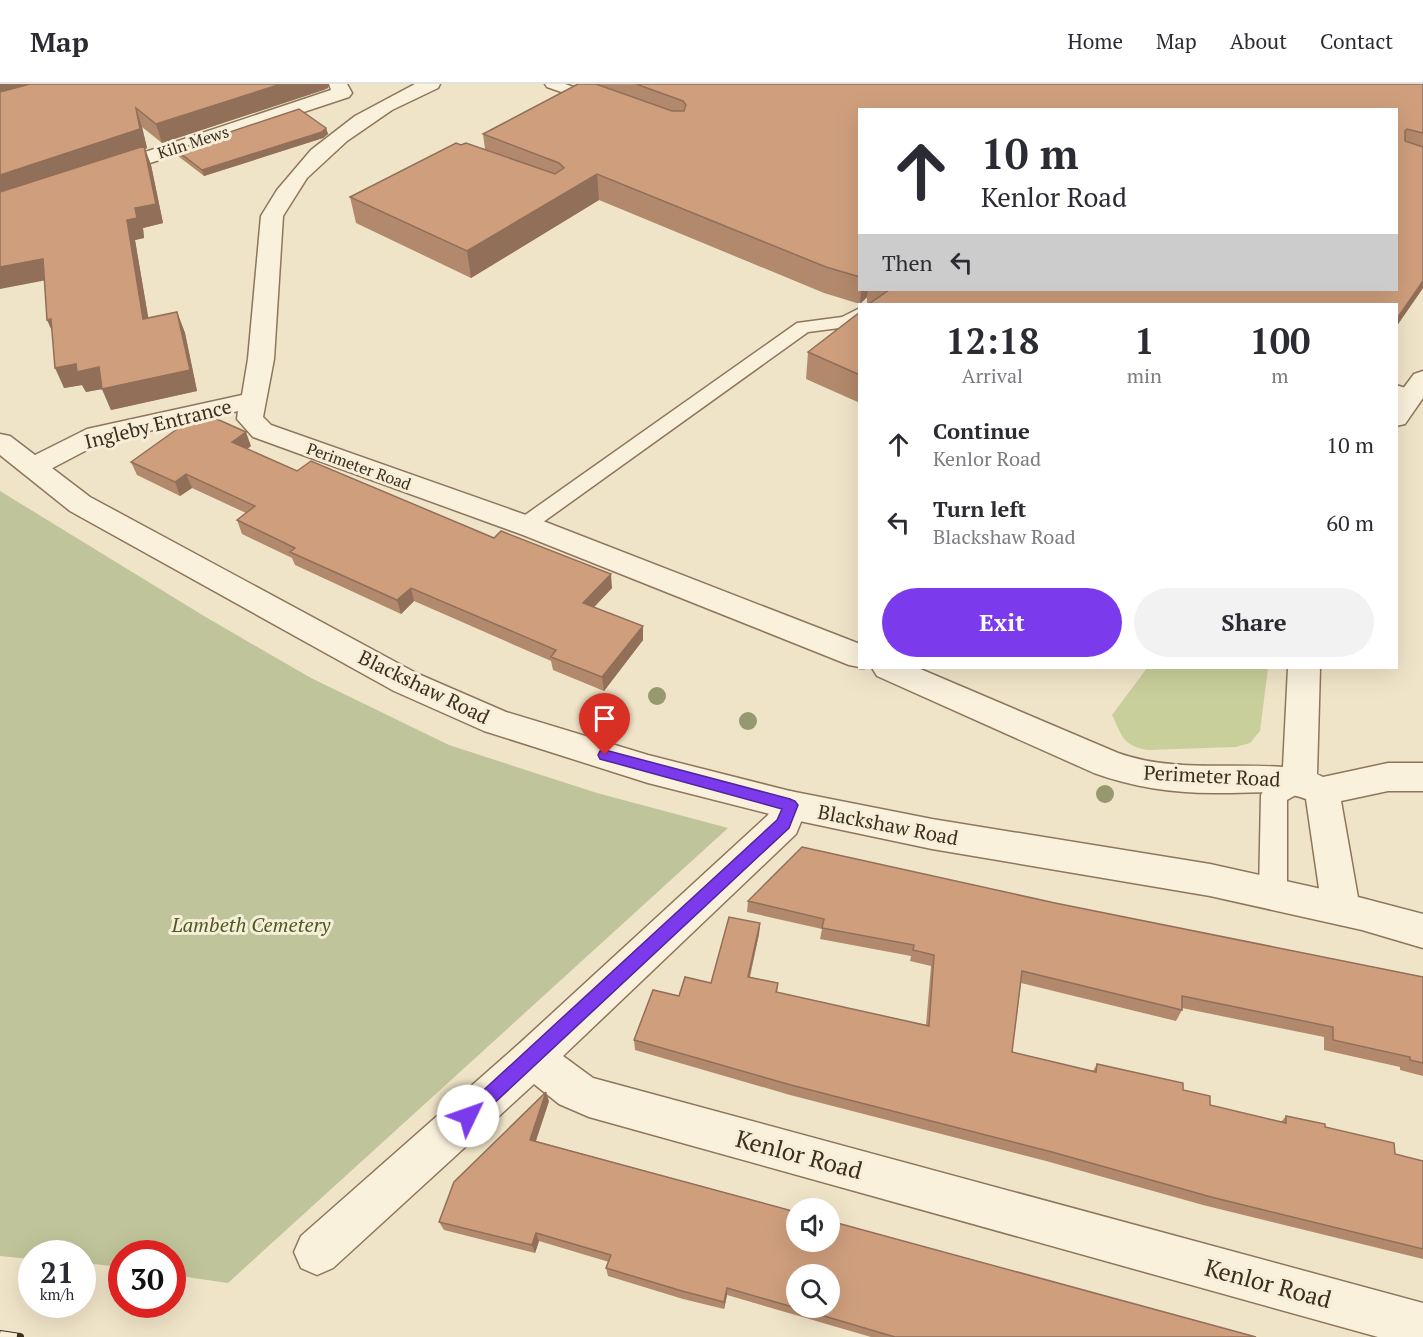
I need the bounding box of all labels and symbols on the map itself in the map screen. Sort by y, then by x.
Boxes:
street label: Kiln Mews [154,120,232,164]
street label: Ingleby Entrance [82,392,234,455]
street label: Perimeter Road [304,437,414,495]
street label: Blackshaw Road [354,643,494,730]
pin [579,693,630,755]
street label: Perimeter Road [1143,758,1281,793]
street label: Blackshaw Road [816,798,961,851]
park label: Lambeth Cemetery [171,911,331,938]
position arrow [436,1084,500,1148]
street label: Kenlor Road [732,1122,866,1186]
speed limit sign: 30 [108,1240,186,1318]
street label: Kenlor Road [1201,1251,1335,1315]

